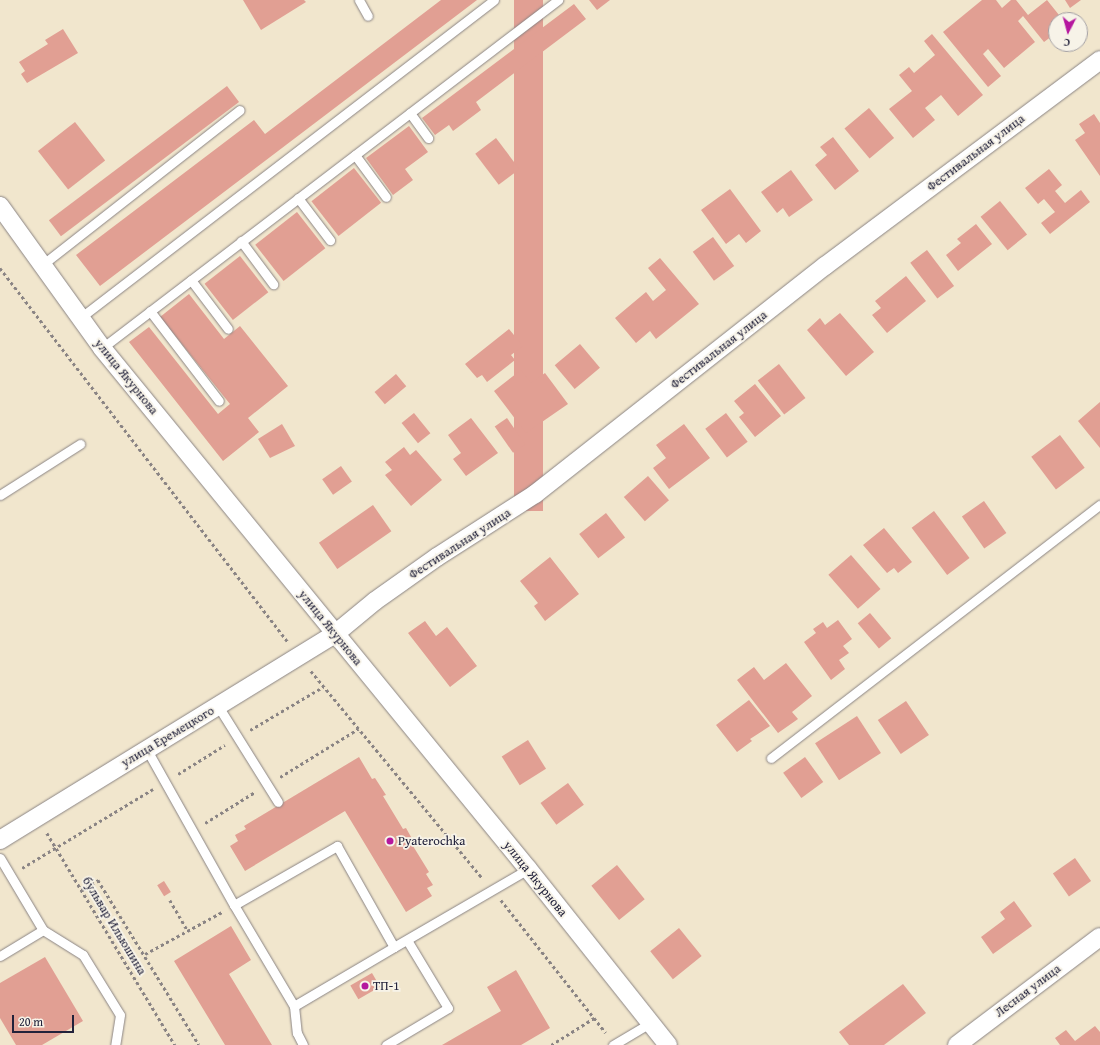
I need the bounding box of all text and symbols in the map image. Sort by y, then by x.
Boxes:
north arrow [1048,12,1088,52]
text: С [1063,35,1071,51]
street label: Фестивальная улица [924,111,1028,195]
street label: Фестивальная улица [668,307,770,393]
street label: улица Якурнова [91,336,161,418]
street label: Фестивальная улица [406,505,514,583]
street label: улица Якурнова [295,587,365,669]
street label: улица Еремецкого [119,703,217,771]
place label: Pyaterochka [398,833,466,849]
marker: Pyaterochka [385,836,395,846]
street label: улица Якурнова [500,838,570,920]
street label: бульвар Ильюшина [79,874,149,978]
street label: Лесная улица [992,961,1064,1021]
place label: ТП-1 [373,978,399,994]
marker: ТП-1 [360,981,370,991]
scale bar [14,1007,76,1033]
text: 20 m [19,1013,43,1030]

